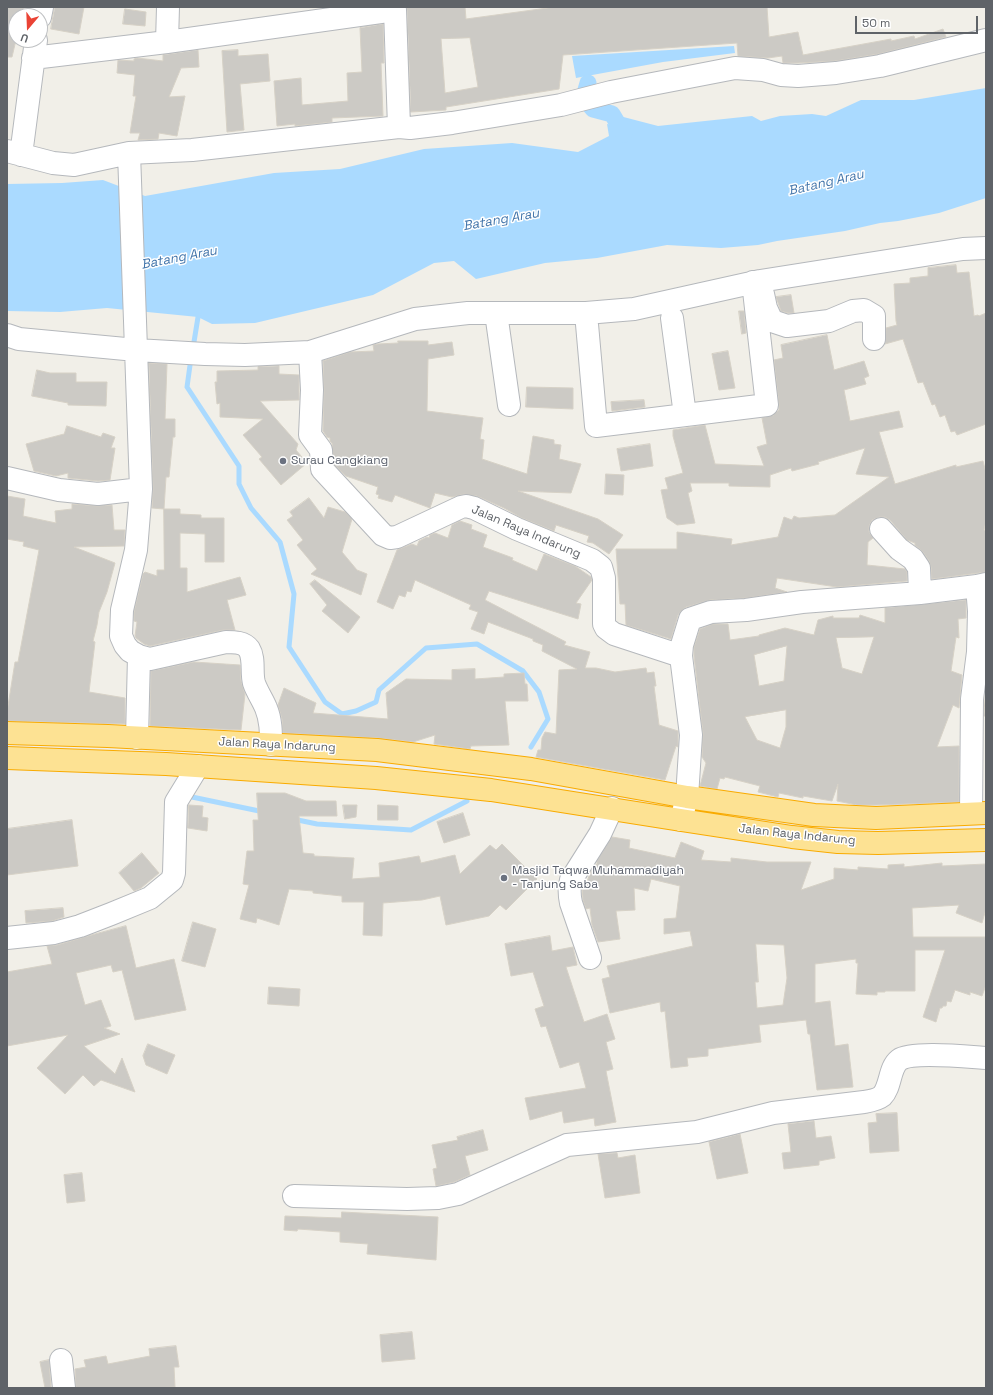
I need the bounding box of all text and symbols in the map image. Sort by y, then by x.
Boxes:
north arrow [8,8,48,48]
scale bar [857,8,980,34]
text: 50 m [862,15,890,31]
text: U [19,31,30,46]
water label: Batang Arau [787,167,865,199]
water label: Batang Arau [462,206,540,234]
water label: Batang Arau [140,243,218,273]
place label: Surau Cangkiang [291,454,388,468]
marker: Surau Cangkiang [278,456,288,466]
street label: Jalan Raya Indarung [469,502,583,562]
street label: Jalan Raya Indarung [218,735,336,755]
street label: Jalan Raya Indarung [738,822,856,848]
place label: Masjid Taqwa Muhammadiyah - Tanjung Saba [512,864,684,892]
marker: Masjid Taqwa Muhammadiyah - Tanjung Saba [499,873,509,883]

